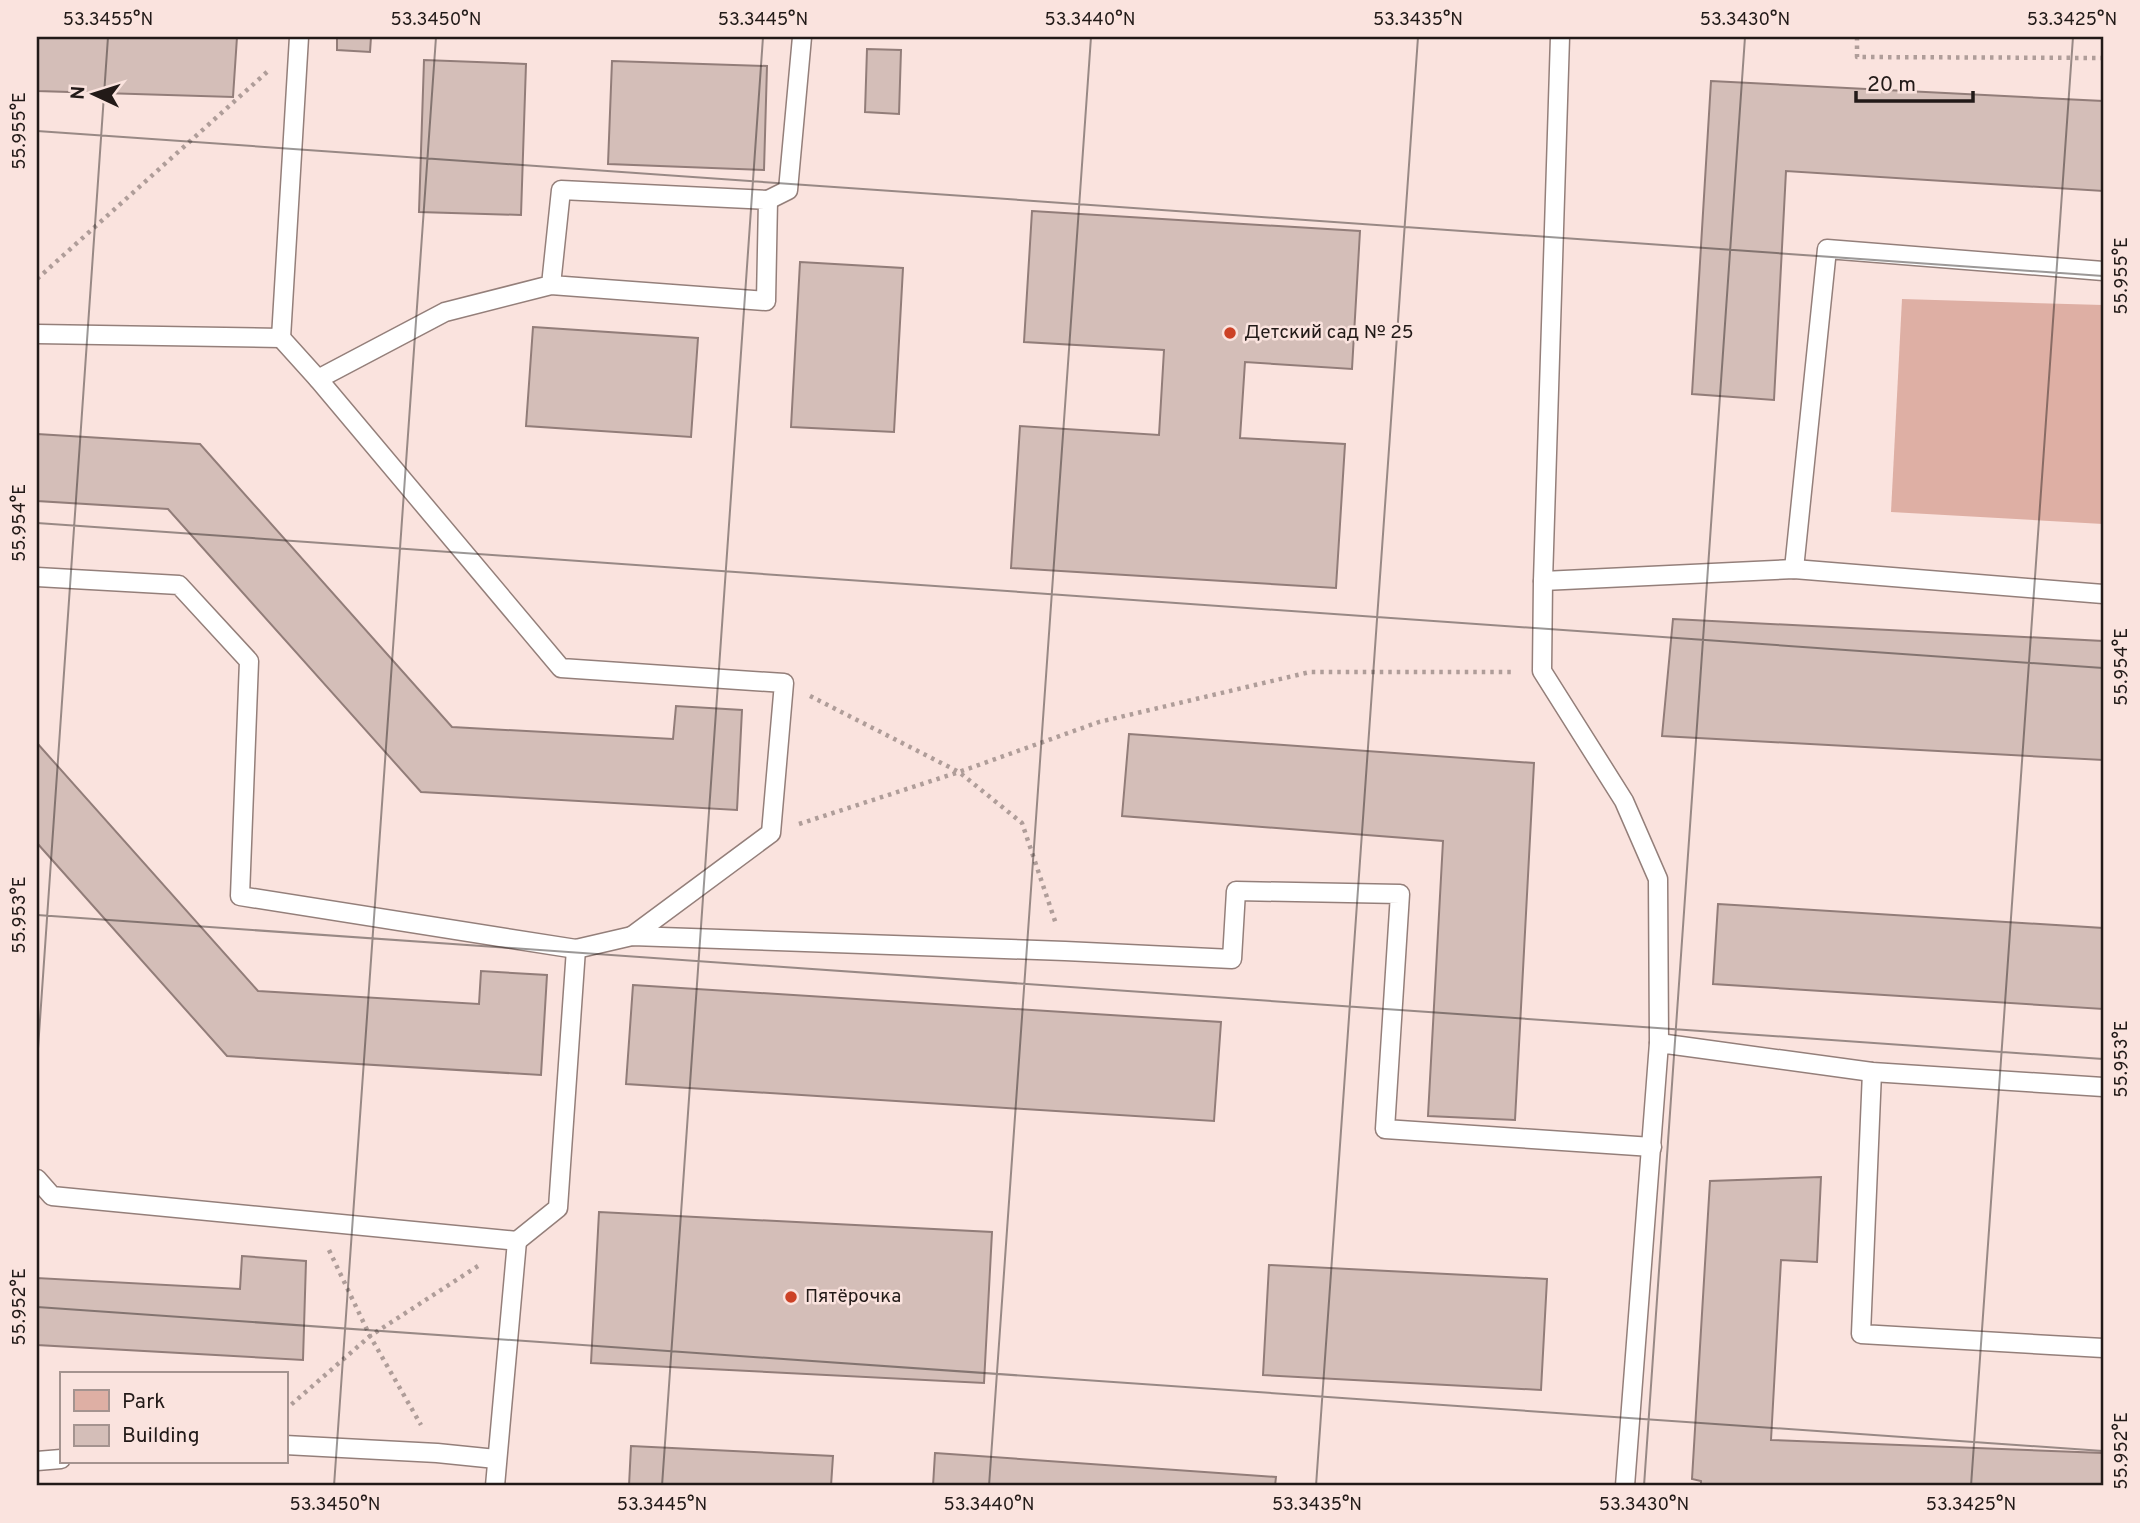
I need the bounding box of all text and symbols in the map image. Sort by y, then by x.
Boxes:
text: 53.3455°N [63,9,153,32]
text: 53.3450°N [391,9,481,32]
text: 53.3445°N [718,9,808,32]
text: 53.3440°N [1045,9,1135,32]
text: 53.3435°N [1373,9,1463,32]
text: 53.3430°N [1700,9,1790,32]
text: 53.3425°N [2027,9,2117,32]
north arrow [60,60,130,130]
scale bar [1856,60,1974,104]
text: 20 m [1867,72,1916,99]
text: N [67,85,91,101]
text: 55.955°E [9,92,32,170]
text: 55.955°E [2111,237,2134,315]
place label: Детский сад № 25 [1244,321,1414,345]
marker: Детский сад № 25 [1222,325,1238,341]
text: 55.954°E [9,484,32,562]
text: 55.954°E [2111,628,2134,706]
text: 55.953°E [9,876,32,954]
text: 55.953°E [2111,1020,2134,1098]
text: 55.952°E [9,1268,32,1346]
place label: Пятёрочка [805,1285,901,1309]
marker: Пятёрочка [783,1289,799,1305]
legend [60,1372,287,1464]
text: Park [122,1389,165,1416]
text: 55.952°E [2111,1412,2134,1490]
text: Building [122,1423,200,1450]
text: 53.3450°N [290,1494,380,1517]
text: 53.3445°N [617,1494,707,1517]
text: 53.3440°N [944,1494,1034,1517]
text: 53.3435°N [1272,1494,1362,1517]
text: 53.3430°N [1599,1494,1689,1517]
text: 53.3425°N [1926,1494,2016,1517]

